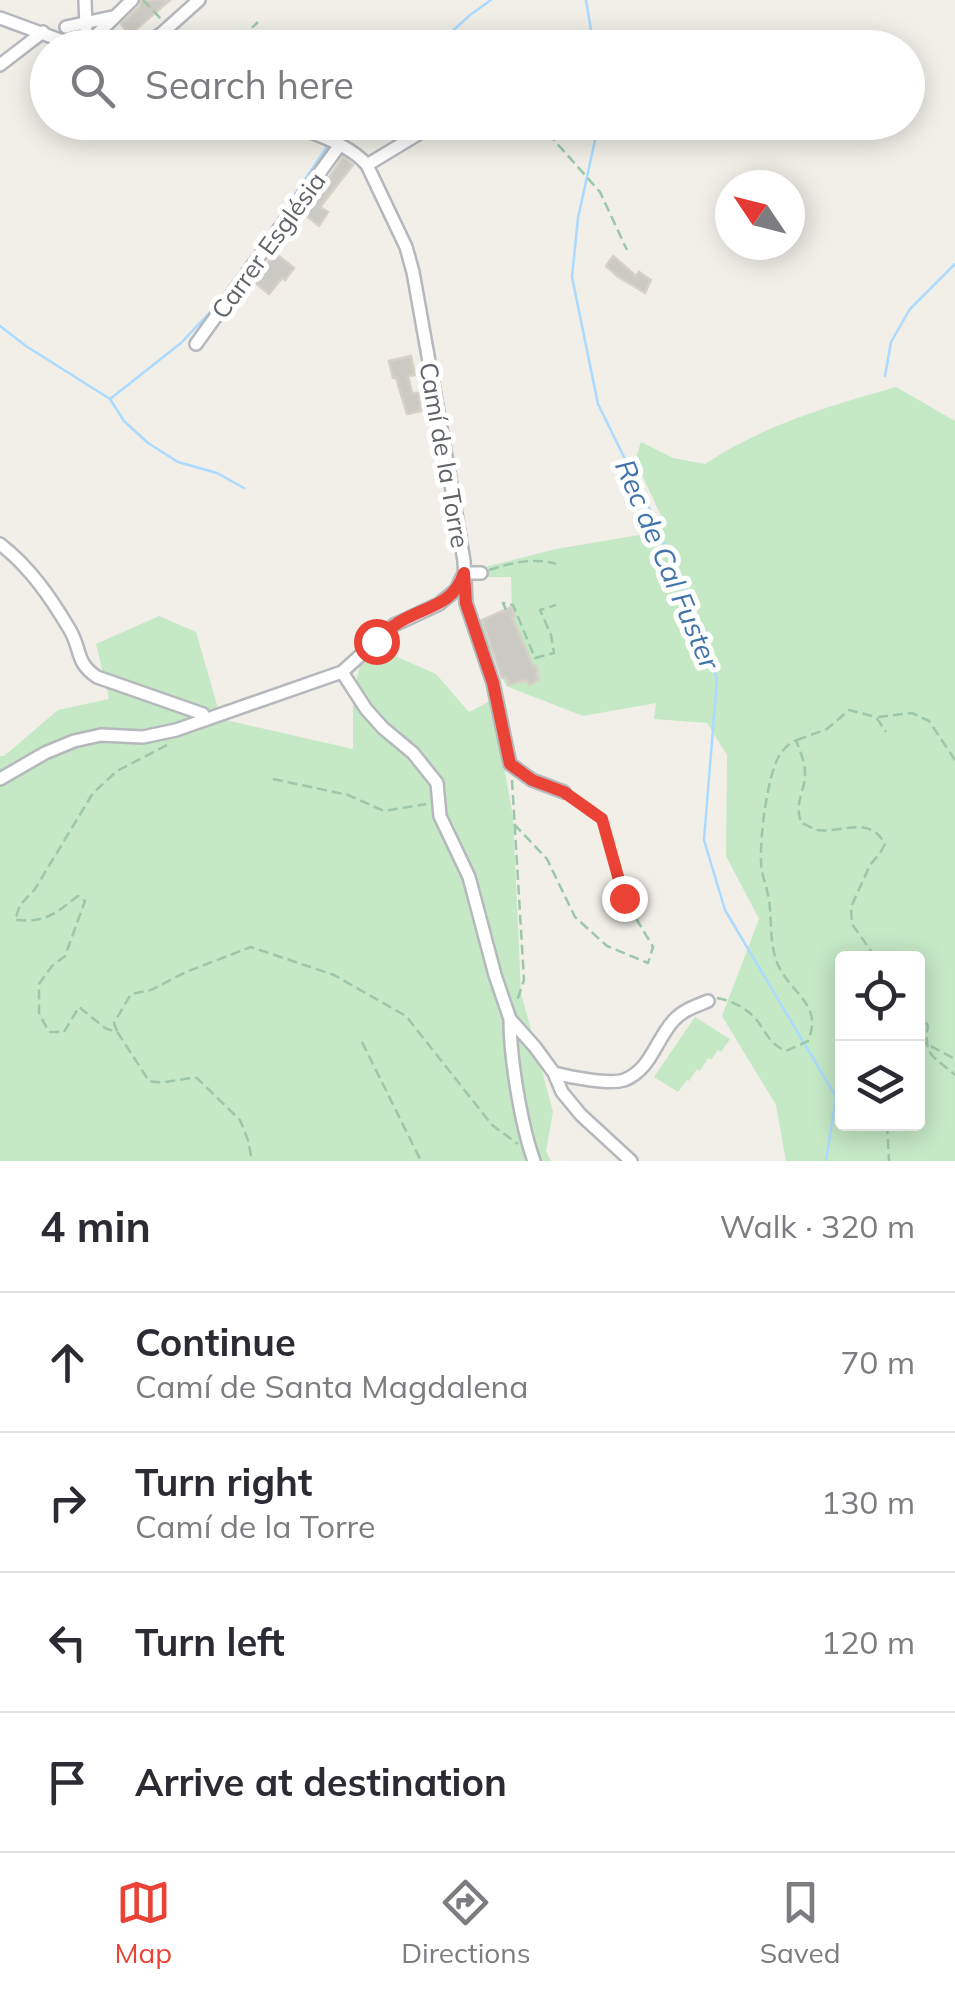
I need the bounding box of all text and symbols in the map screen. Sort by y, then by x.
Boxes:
search box [30,30,925,140]
icon: search [65,58,120,113]
text: Search here [145,61,354,109]
street label: Carrer Església [204,166,332,324]
north arrow [715,170,805,260]
street label: Camí de la Torre [413,360,477,550]
water label: Rec de Cal Fuster [608,454,729,676]
route start [354,619,400,665]
route end [602,876,648,922]
map controls [835,951,925,1131]
button: locate [835,951,925,1041]
button: layers [835,1041,925,1131]
text: 4 min [40,1200,151,1253]
text: Walk · 320 m [720,1206,915,1246]
text: Continue [135,1318,296,1366]
icon: ahead [40,1335,95,1390]
text: 70 m [840,1342,915,1382]
text: Camí de Santa Magdalena [135,1366,529,1406]
text: Turn right [135,1458,312,1506]
icon: right [40,1475,95,1530]
text: 130 m [821,1482,915,1522]
text: Camí de la Torre [135,1506,375,1546]
icon: left [40,1615,95,1670]
text: Turn left [135,1618,285,1666]
text: 120 m [821,1622,915,1662]
icon: arrive [40,1755,95,1810]
text: Arrive at destination [135,1758,507,1806]
tab: Map [115,1875,172,1970]
tab: Directions [401,1875,531,1970]
tab: Saved [760,1875,840,1970]

